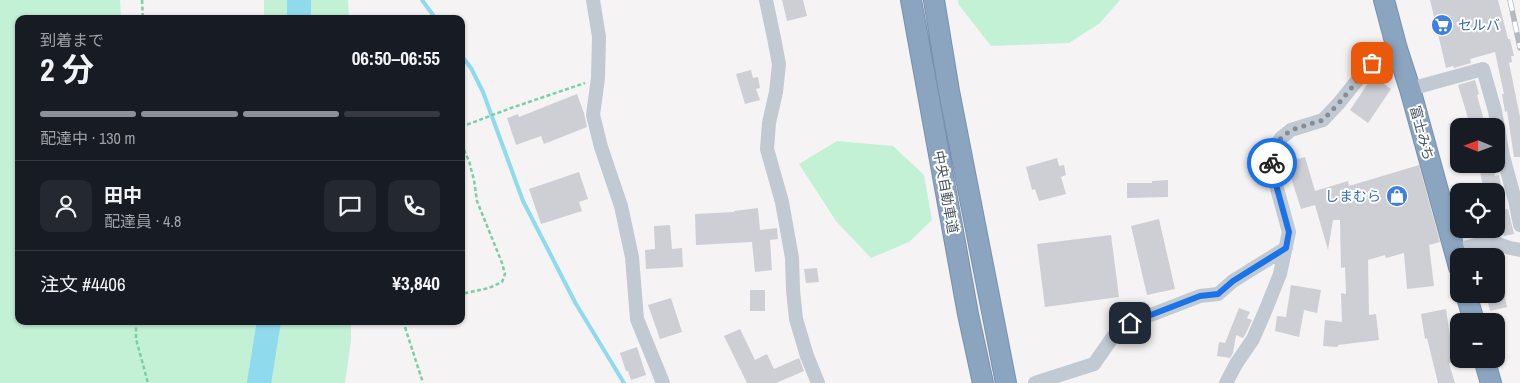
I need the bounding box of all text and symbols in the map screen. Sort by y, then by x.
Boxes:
supermarket icon: セルバ [1430,13,1454,37]
place label: セルバ [1458,16,1500,34]
text: 到着まで [40,29,104,51]
pin [1351,42,1393,84]
text: 06:50–06:55 [352,45,440,71]
text: 2 分 [40,48,94,91]
icon: bag [1358,49,1386,77]
street label: 富士みち [1406,104,1438,162]
north arrow [1450,118,1505,172]
map controls [1450,118,1505,368]
text: 配達中 · 130 m [40,127,135,149]
courier [1247,138,1297,188]
street label: 中央自動車道 [930,149,962,235]
icon: bike [1258,149,1286,177]
button: person [40,180,92,232]
button: chat [324,180,376,232]
button: phone [388,180,440,232]
text: 田中 [104,182,142,208]
button: locate [1450,183,1505,238]
shop icon: しまむら [1385,184,1409,208]
place label: しまむら [1325,187,1381,205]
text: 配達員 · 4.8 [104,210,181,232]
button: + [1450,248,1505,303]
text: ¥3,840 [392,270,440,296]
text: 注文 #4406 [40,271,126,297]
pin [1109,302,1151,344]
icon: home [1116,309,1144,337]
button: − [1450,313,1505,368]

